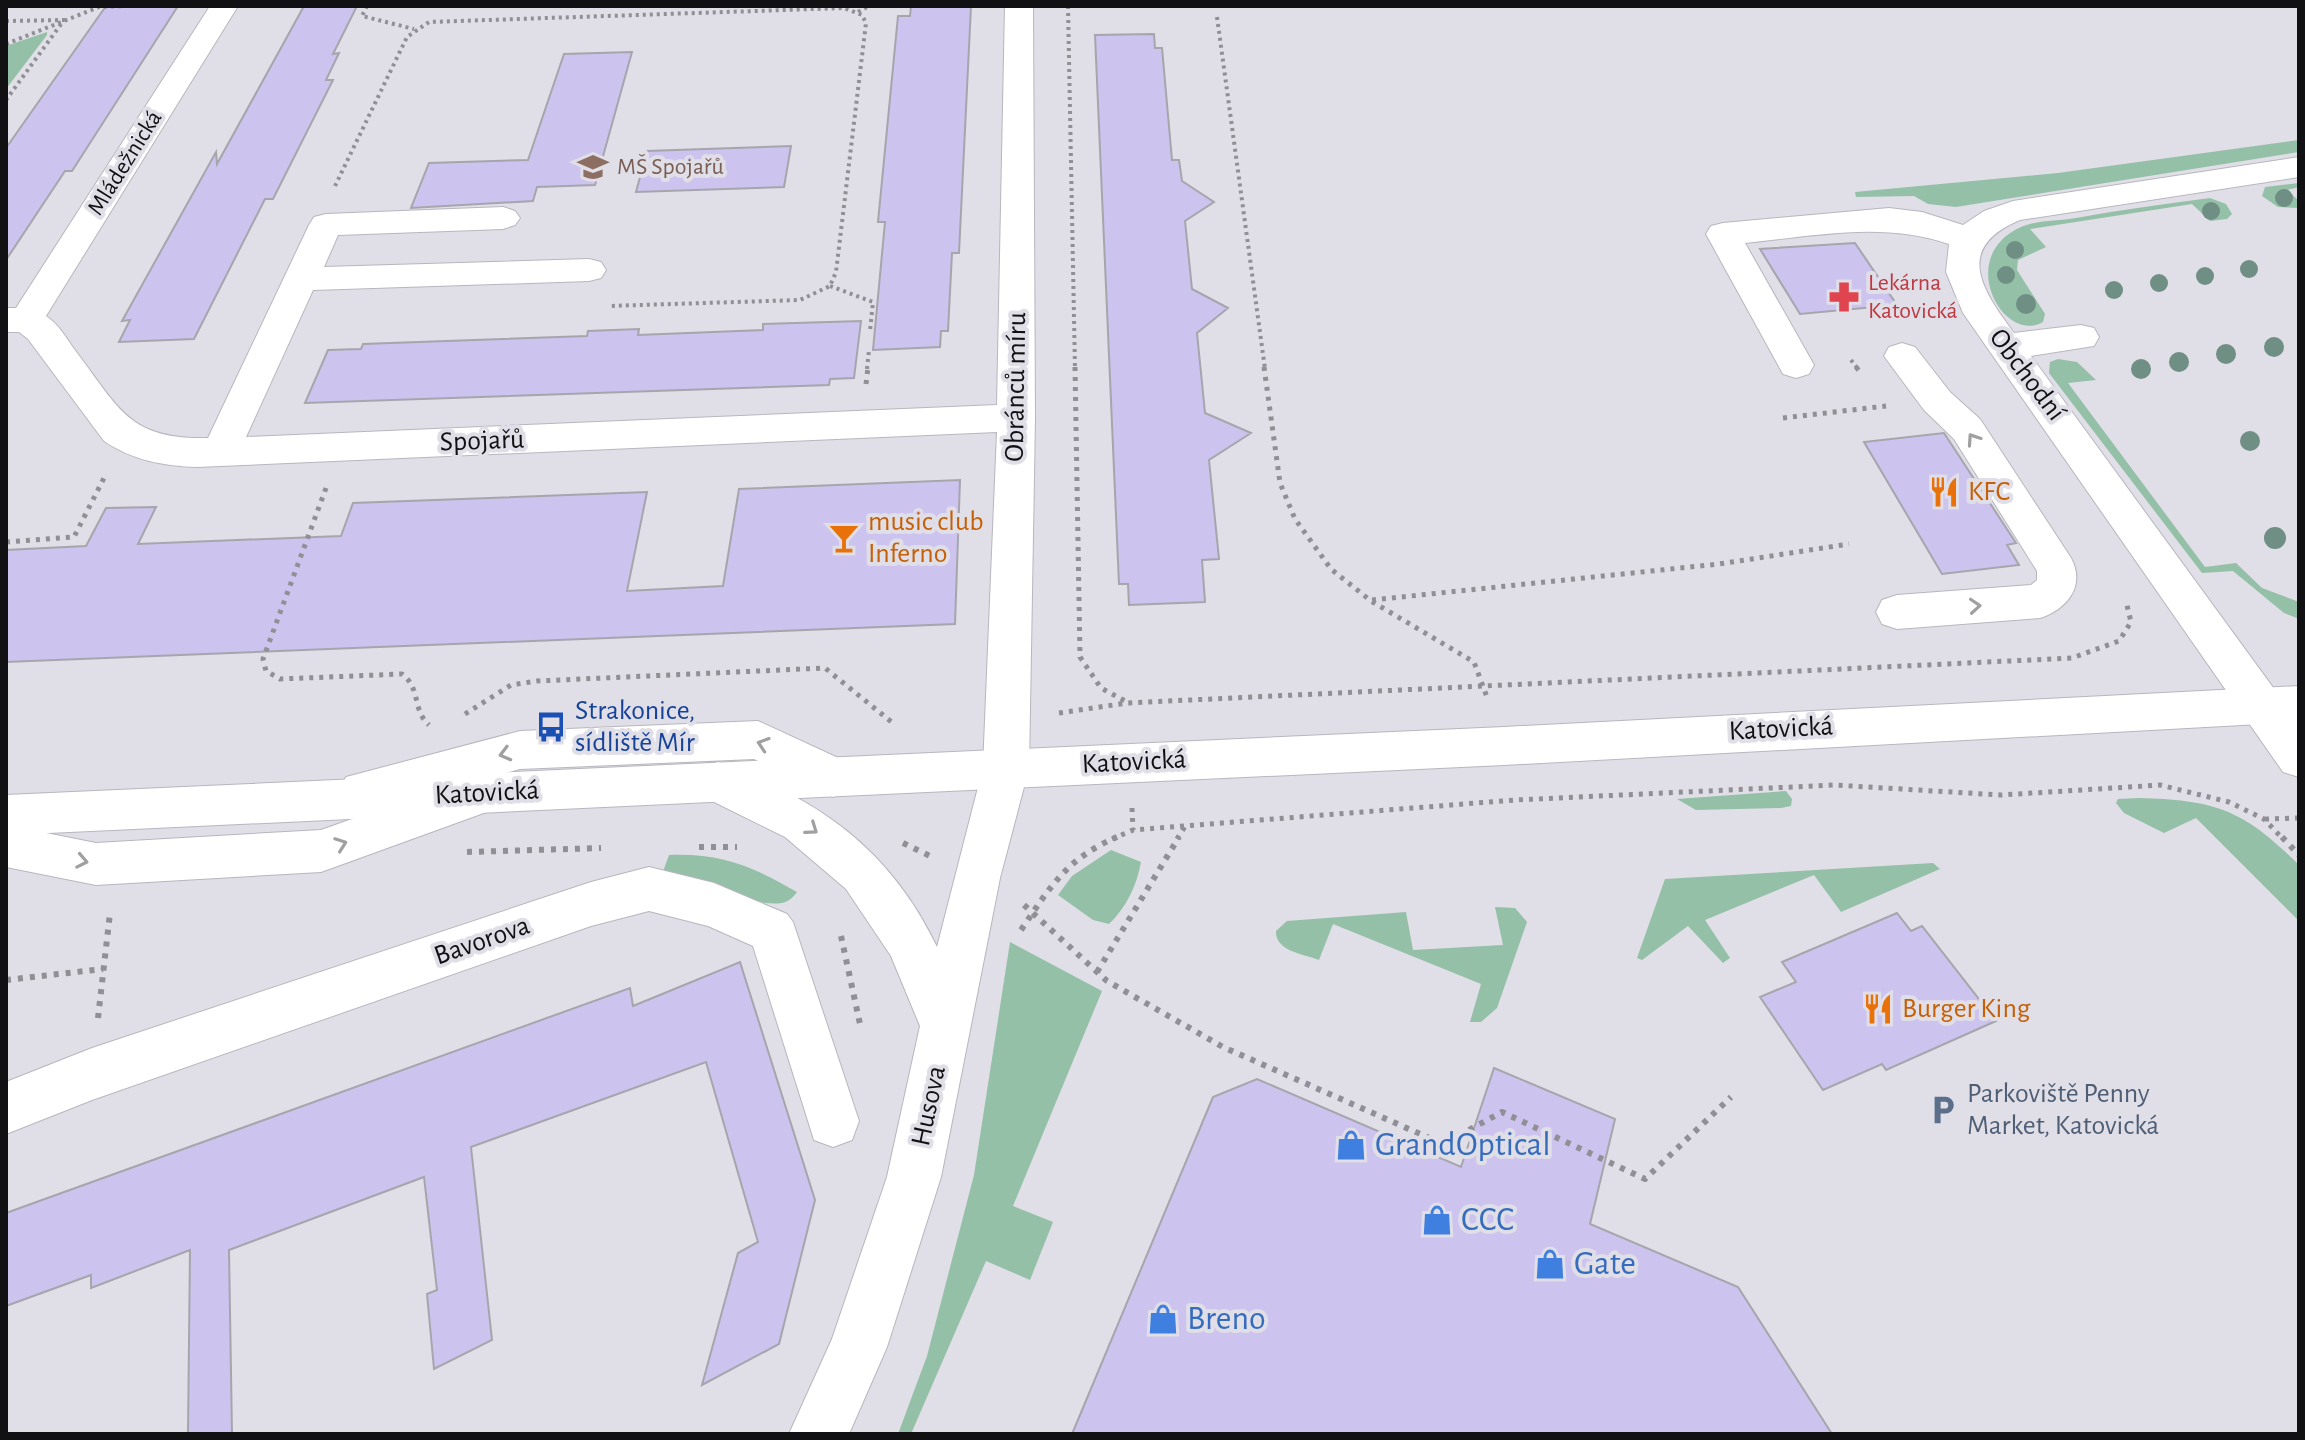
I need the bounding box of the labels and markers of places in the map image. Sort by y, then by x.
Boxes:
school or university icon: MŠ Spojařů [576,150,610,184]
place label: MŠ Spojařů [617,154,724,179]
place label: Lekárna Katovická [1868,271,1958,323]
pharmacy icon: Lekárna Katovická [1827,280,1861,314]
restaurant icon: KFC [1927,475,1961,509]
place label: KFC [1968,478,2010,506]
place label: music club Inferno [868,508,984,568]
bar icon: music club Inferno [827,521,861,555]
place label: Strakonice, sídliště Mír [575,697,695,757]
bus stop icon: Strakonice, sídliště Mír [534,710,568,744]
restaurant icon: Burger King [1861,992,1895,1026]
place label: Burger King [1902,995,2031,1023]
place label: Parkoviště Penny Market, Katovická [1967,1080,2159,1140]
parking icon: Parkoviště Penny Market, Katovická [1926,1093,1960,1127]
shop icon: GrandOptical [1334,1128,1368,1162]
place label: GrandOptical [1375,1128,1551,1162]
shop icon: CCC [1420,1203,1454,1237]
place label: CCC [1461,1203,1514,1237]
shop icon: Gate [1533,1247,1567,1281]
place label: Gate [1574,1247,1636,1281]
shop icon: Breno [1146,1302,1180,1336]
place label: Breno [1187,1302,1266,1336]

